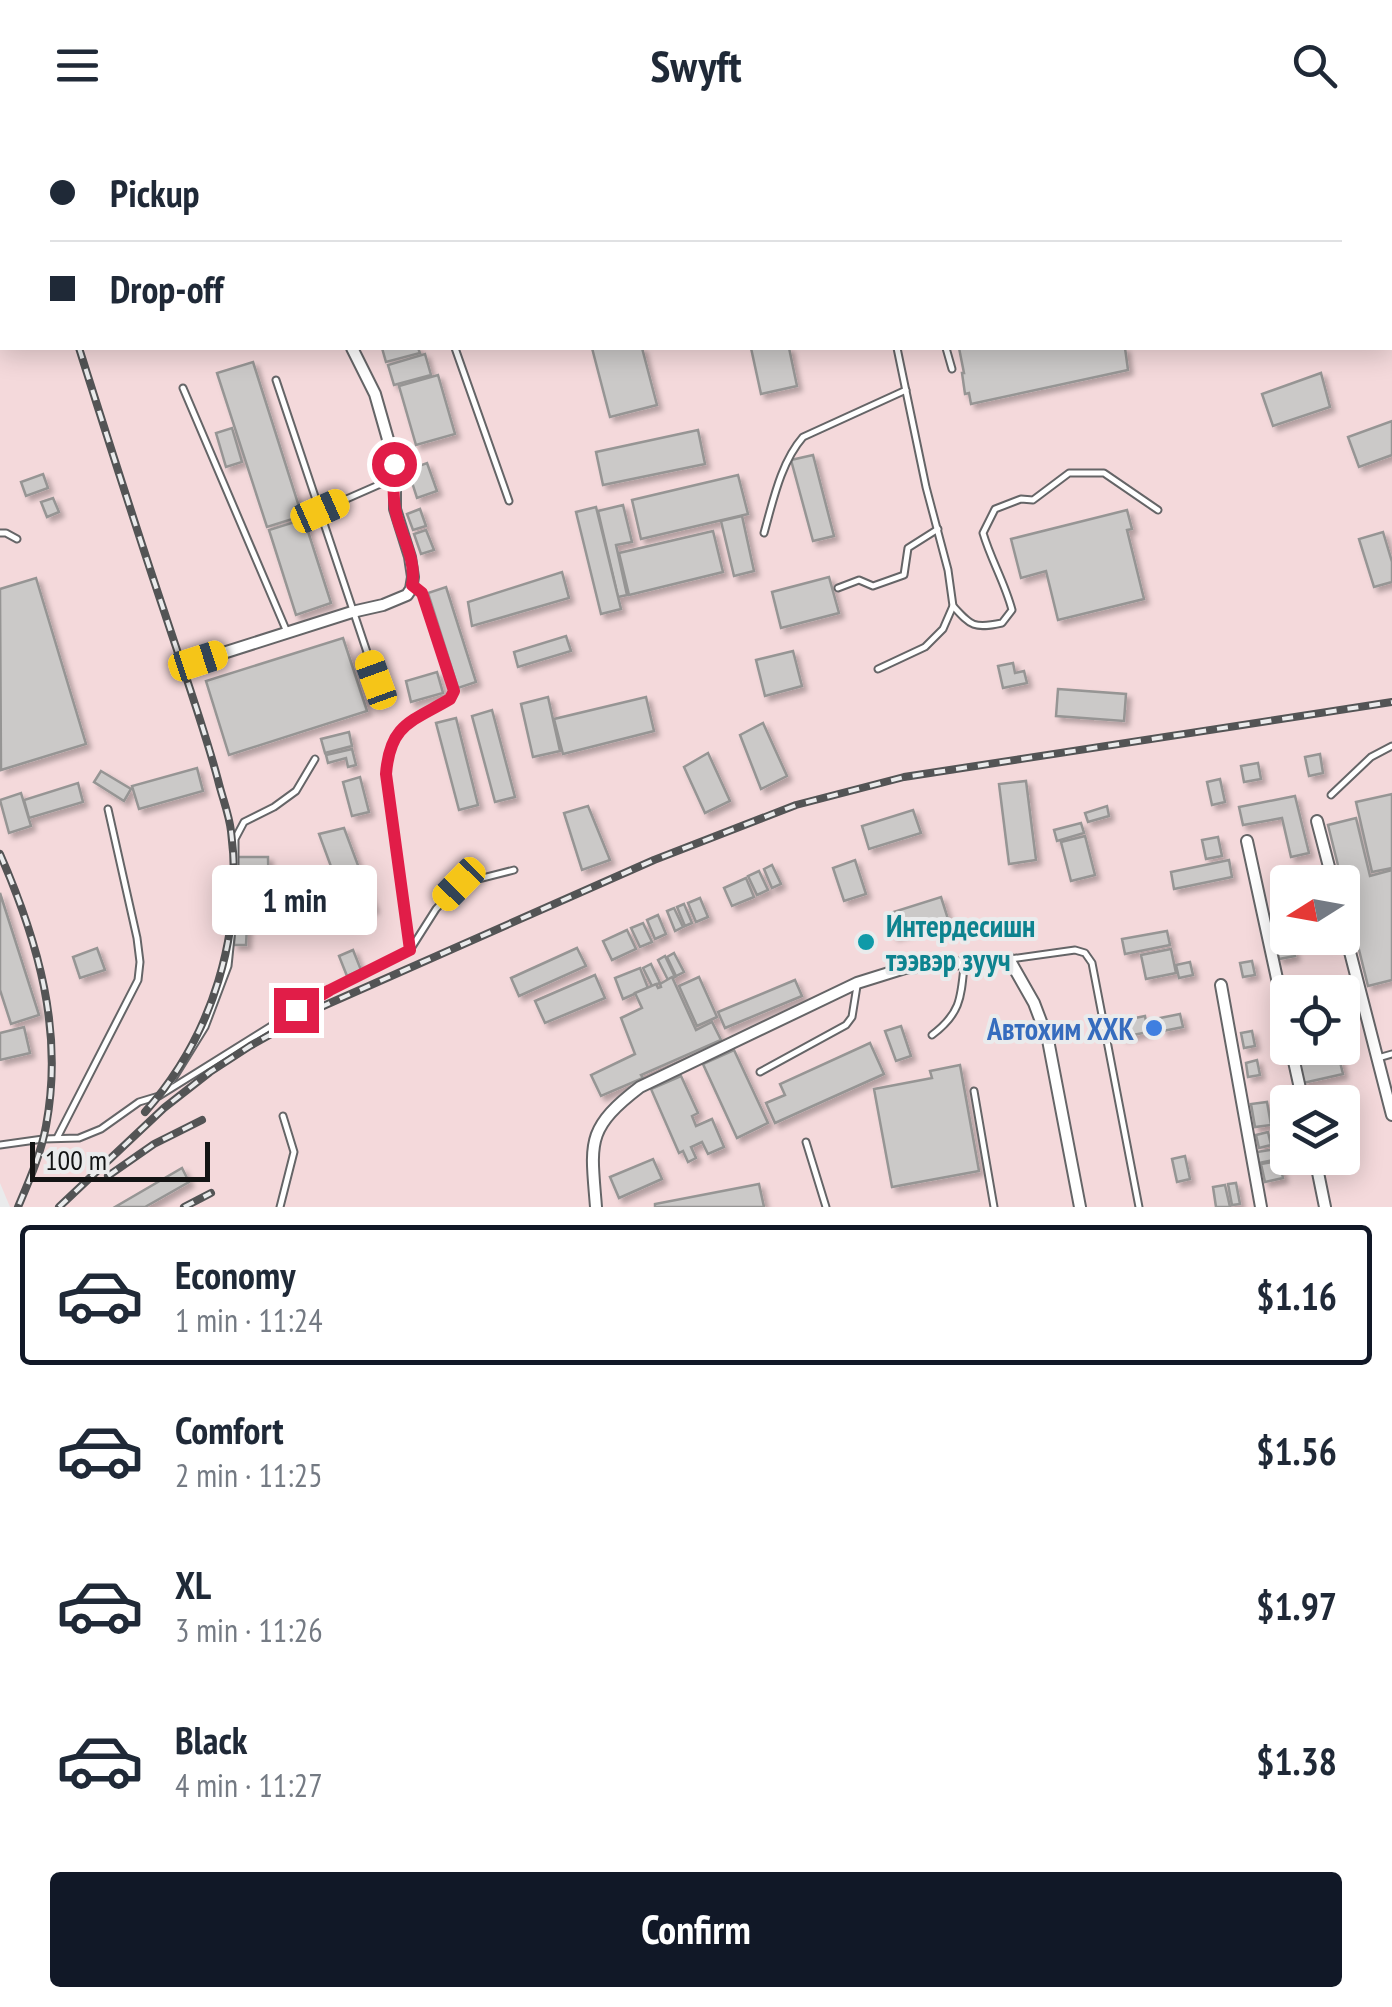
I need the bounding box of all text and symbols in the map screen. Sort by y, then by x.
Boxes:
text: Swyft [651,36,742,94]
icon: menu [50,38,105,93]
icon: search [1287,38,1342,93]
text: Pickup [110,168,200,217]
text: Drop-off [110,264,224,313]
route start [372,442,417,487]
car [286,485,354,537]
car [165,637,231,685]
car [352,647,400,713]
car [427,852,491,916]
callout: 1 min [214,865,378,935]
north arrow [1270,865,1360,955]
map controls [1270,865,1360,1175]
text: 1 min [262,879,327,921]
place label: Интердесишн тээвэр зууч [886,906,1035,979]
marker: Интердесишн тээвэр зууч [855,931,877,953]
button: locate [1270,975,1360,1065]
route end [274,988,319,1033]
place label: Автохим ХХК [986,1009,1134,1048]
marker: Автохим ХХК [1143,1017,1165,1039]
button: layers [1270,1085,1360,1175]
scale bar [30,1137,210,1182]
text: 100 m [45,1141,107,1178]
icon: car [55,1250,145,1340]
text: Economy [175,1250,295,1299]
text: $1.16 [1256,1271,1337,1320]
text: 1 min · 11:24 [175,1299,323,1341]
icon: car [55,1405,145,1495]
text: Comfort [175,1405,284,1454]
text: $1.56 [1256,1426,1337,1475]
text: 2 min · 11:25 [175,1454,323,1496]
icon: car [55,1560,145,1650]
text: XL [175,1560,211,1609]
text: $1.97 [1256,1581,1337,1630]
text: 3 min · 11:26 [175,1609,323,1651]
icon: car [55,1715,145,1805]
text: Black [175,1715,248,1764]
text: $1.38 [1256,1736,1337,1785]
text: 4 min · 11:27 [175,1764,323,1806]
button: Confirm [50,1872,1342,1987]

